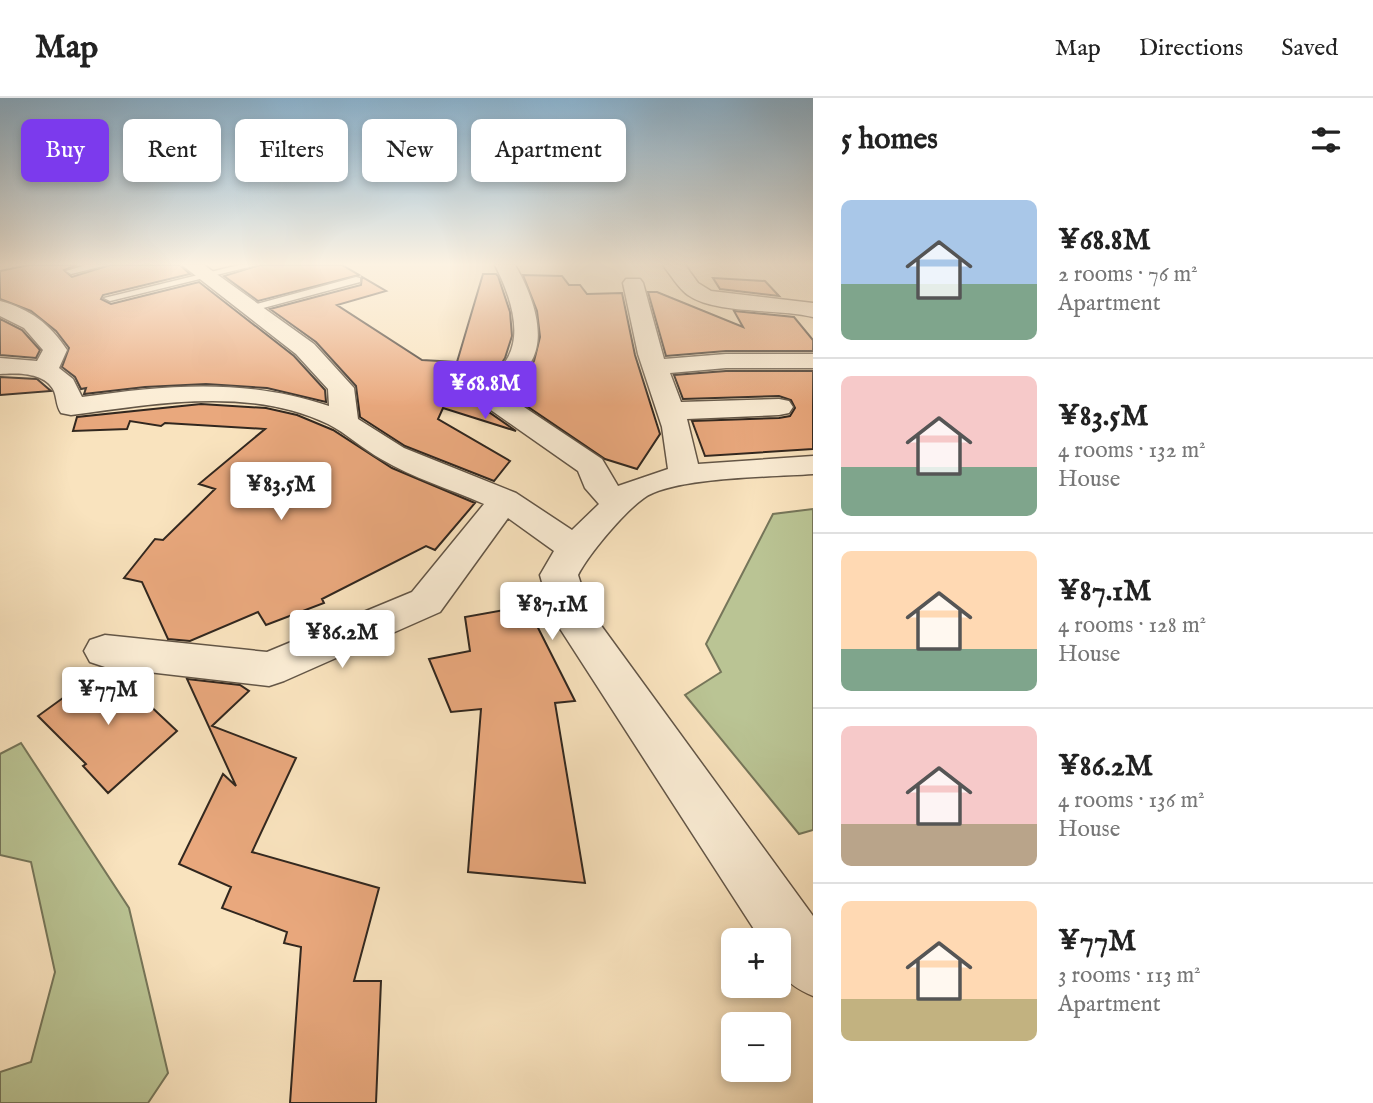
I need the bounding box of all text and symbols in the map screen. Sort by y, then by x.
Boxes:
text: Map [35,27,98,69]
text: Map [1055,33,1101,64]
text: Directions [1139,33,1243,64]
text: Saved [1281,33,1338,64]
chip: Buy [21,119,109,182]
chip: Rent [123,119,221,182]
chip: Filters [235,119,348,182]
chip: New [362,119,457,182]
chip: Apartment [471,119,626,182]
text: 5 homes [841,121,938,159]
icon: filters [1307,121,1345,159]
text: ¥68.8M [1058,222,1151,260]
icon: home [897,228,981,312]
text: 2 rooms · 76 m² [1058,260,1198,289]
text: Apartment [1058,289,1161,318]
pin: ¥68.8M [428,362,542,421]
text: ¥68.8M [449,369,521,398]
text: ¥83.5M [1058,398,1148,436]
icon: home [897,404,981,488]
text: 4 rooms · 132 m² [1058,436,1206,465]
pin: ¥83.5M [224,462,338,522]
text: House [1058,465,1120,494]
text: ¥83.5M [246,470,316,499]
text: ¥87.1M [1058,573,1152,611]
icon: home [897,579,981,663]
pin: ¥87.1M [495,582,609,642]
text: ¥87.1M [516,590,588,619]
pin: ¥86.2M [285,610,399,670]
text: 4 rooms · 128 m² [1058,611,1206,640]
text: ¥86.2M [306,618,378,647]
text: House [1058,640,1120,669]
pin: ¥77M [67,668,149,727]
text: ¥77M [78,675,138,704]
text: ¥86.2M [1058,748,1153,786]
icon: home [897,754,981,838]
text: 4 rooms · 136 m² [1058,786,1205,815]
text: House [1058,815,1120,844]
text: ¥77M [1058,923,1136,961]
map controls [721,928,791,1082]
button: + [721,928,791,998]
icon: home [897,929,981,1013]
text: 3 rooms · 113 m² [1058,961,1201,990]
text: Apartment [1058,990,1161,1019]
button: − [721,1012,791,1082]

